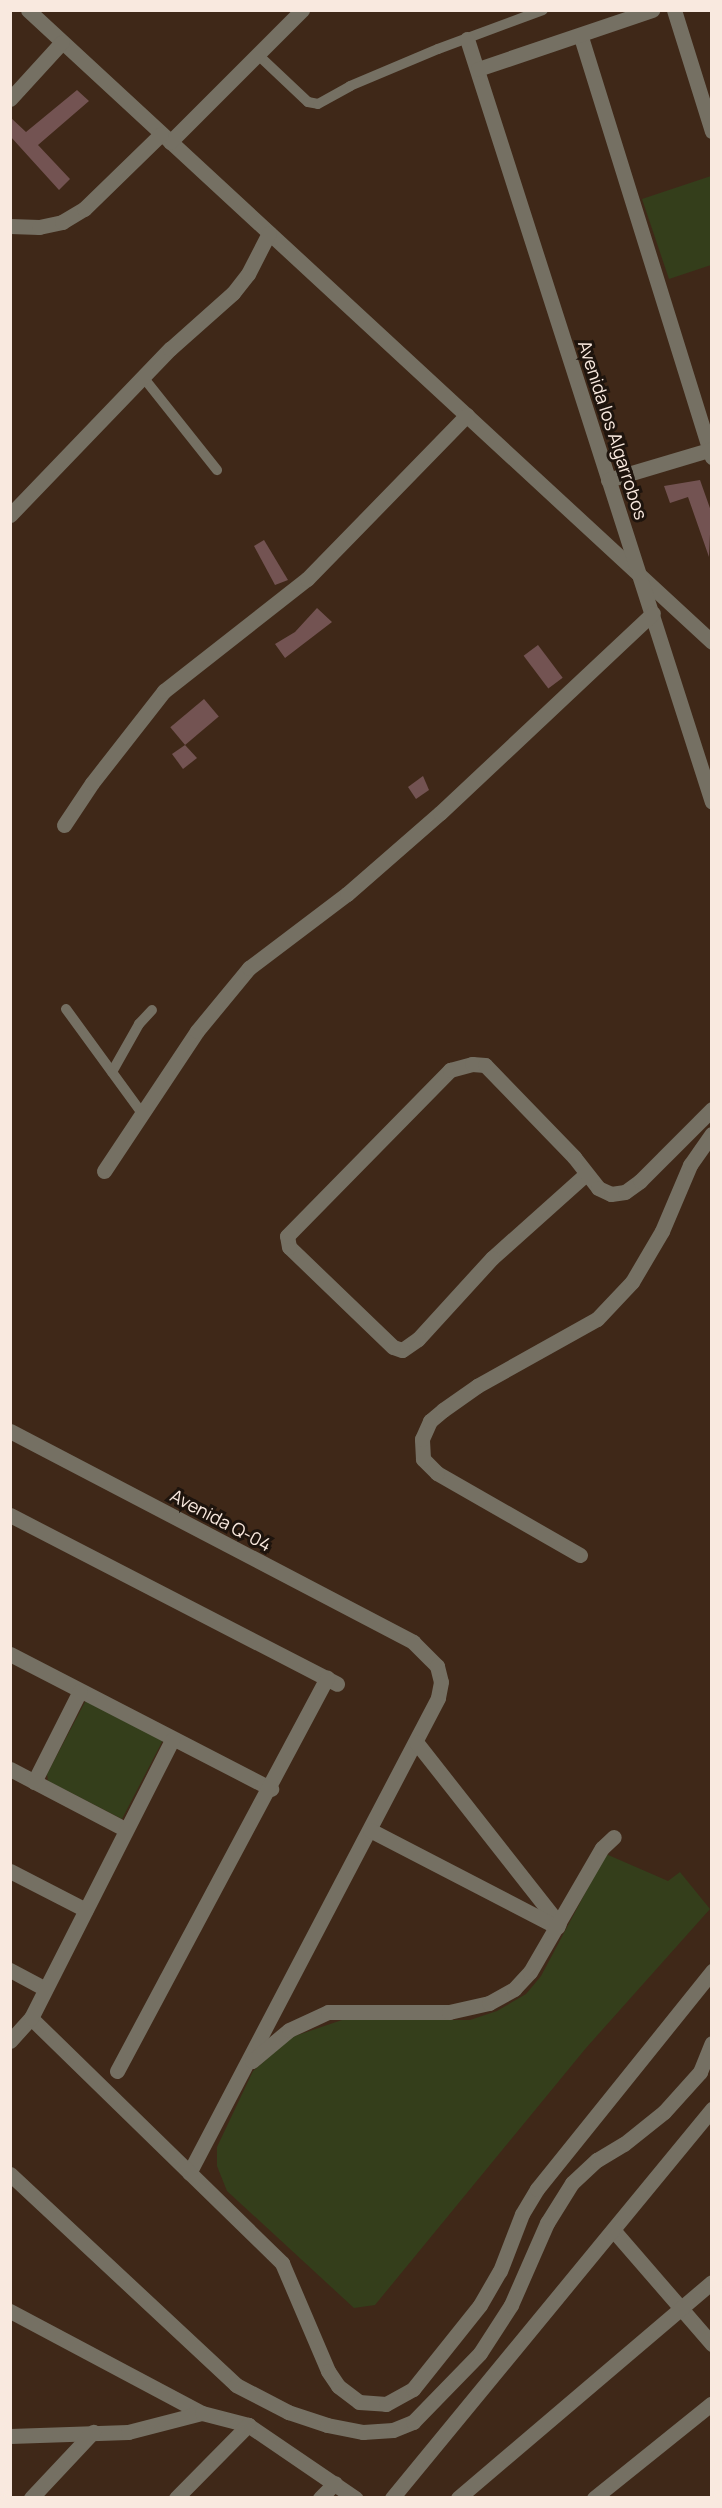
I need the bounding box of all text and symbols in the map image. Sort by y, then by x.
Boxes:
street label: Avenida los Algarrobos [574,338,652,522]
street label: Avenida Q-04 [167,1484,275,1556]

